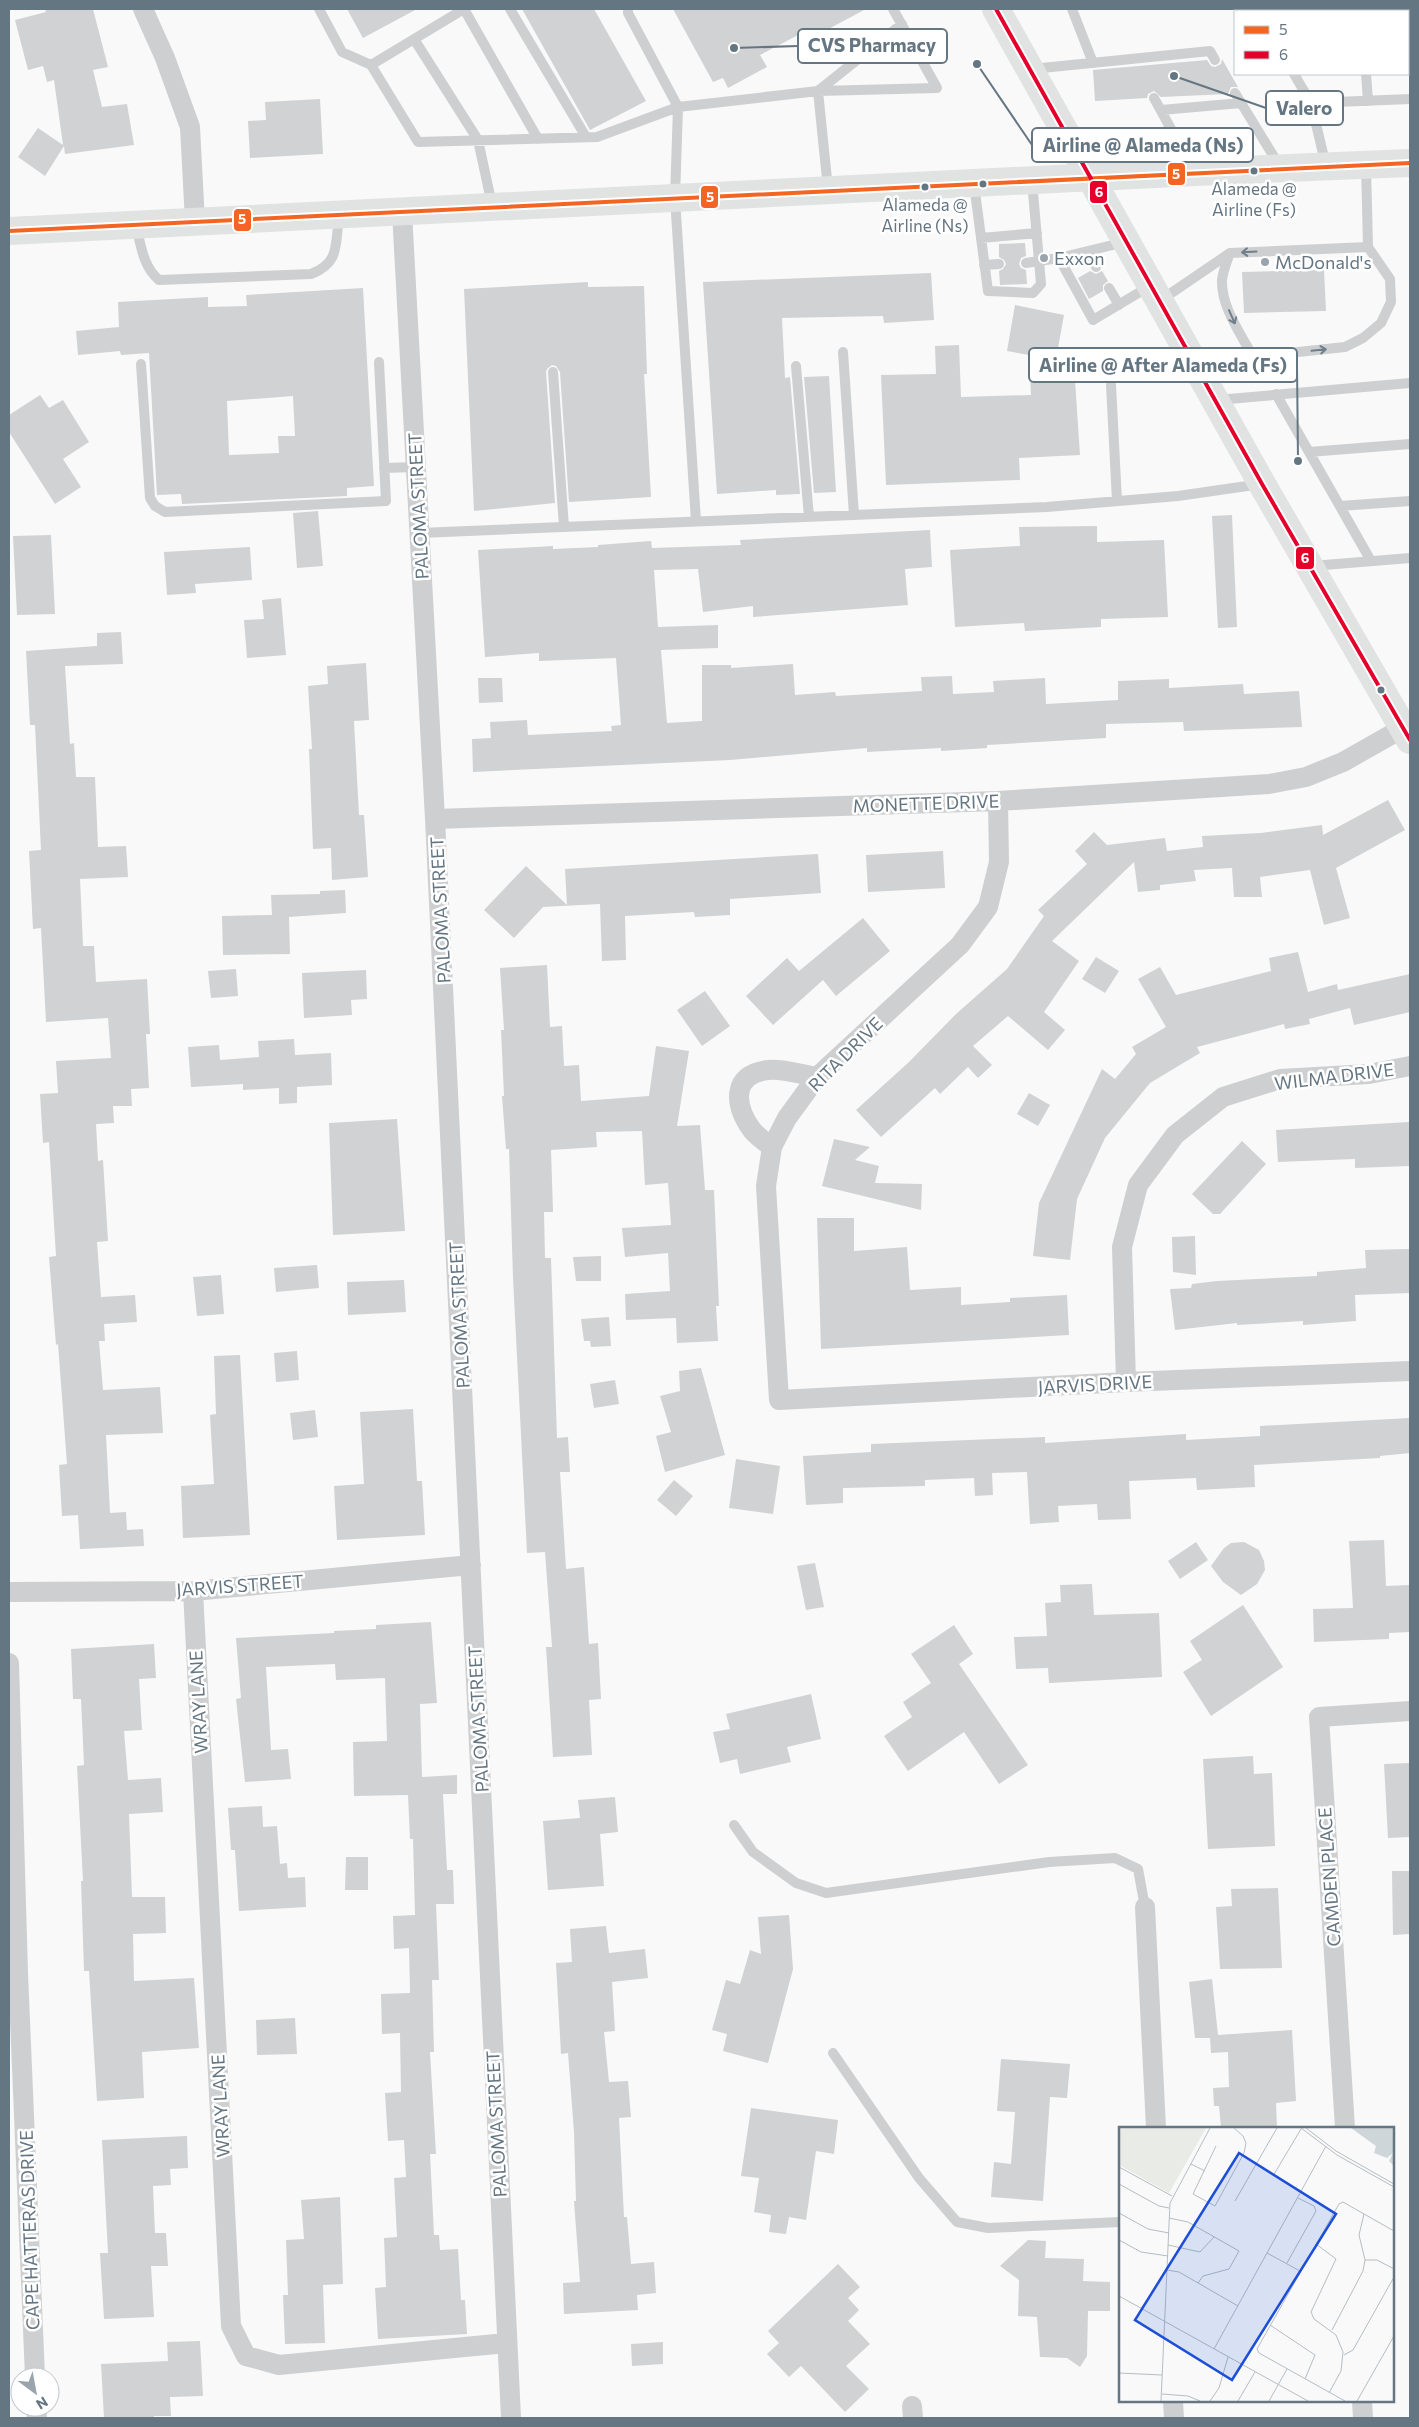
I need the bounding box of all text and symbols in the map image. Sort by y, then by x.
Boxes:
legend [1234,10,1409,75]
text: 5 [1279,20,1288,38]
callout: CVS Pharmacy [798,29,947,63]
text: CVS Pharmacy [808,33,937,56]
text: 6 [1279,45,1288,63]
callout: Valero [1266,91,1343,125]
text: Valero [1276,96,1332,119]
callout: Airline @ Alameda (Ns) [1032,128,1253,162]
text: Airline @ Alameda (Ns) [1042,133,1244,156]
line badge: 5 [1167,162,1186,186]
text: 5 [1172,165,1180,182]
marker: Alameda @ Airline (Fs) [1249,166,1259,176]
place label: Alameda @ Airline (Fs) [1211,178,1297,220]
unlabelled marker [978,179,988,189]
line badge: 6 [1089,180,1108,204]
marker: Alameda @ Airline (Ns) [920,182,930,192]
text: 6 [1095,183,1104,200]
line badge: 5 [700,185,719,209]
text: 5 [706,188,714,205]
place label: Alameda @ Airline (Ns) [882,194,968,236]
line badge: 5 [233,208,252,232]
text: 5 [238,210,246,227]
place label: Exxon [1054,247,1105,269]
one-way arrow [1241,248,1257,257]
place label: McDonald's [1275,251,1372,273]
marker: Exxon [1038,252,1050,264]
marker: McDonald's [1259,256,1271,268]
one-way arrow [1227,309,1237,324]
one-way arrow [1310,345,1326,355]
callout: Airline @ After Alameda (Fs) [1029,348,1297,382]
text: Airline @ After Alameda (Fs) [1039,353,1287,376]
street label: PALOMA STREET [403,432,433,580]
line badge: 6 [1295,546,1315,570]
text: 6 [1301,549,1310,566]
unlabelled marker [1376,685,1386,695]
street label: MONETTE DRIVE [852,789,1000,817]
street label: PALOMA STREET [425,836,455,984]
street label: RITA DRIVE [803,1012,887,1096]
street label: WILMA DRIVE [1273,1058,1395,1094]
street label: PALOMA STREET [444,1241,474,1389]
street label: JARVIS DRIVE [1037,1370,1153,1398]
street label: JARVIS STREET [176,1570,304,1600]
street label: PALOMA STREET [463,1645,493,1793]
street label: WRAY LANE [184,1650,212,1754]
street label: CAMDEN PLACE [1313,1807,1345,1947]
street label: PALOMA STREET [481,2050,511,2198]
street label: WRAY LANE [206,2054,234,2158]
inset map [1119,2127,1394,2402]
street label: CAPE HATTERAS DRIVE [15,2130,43,2330]
north arrow [10,2367,60,2417]
text: N [33,2393,51,2413]

